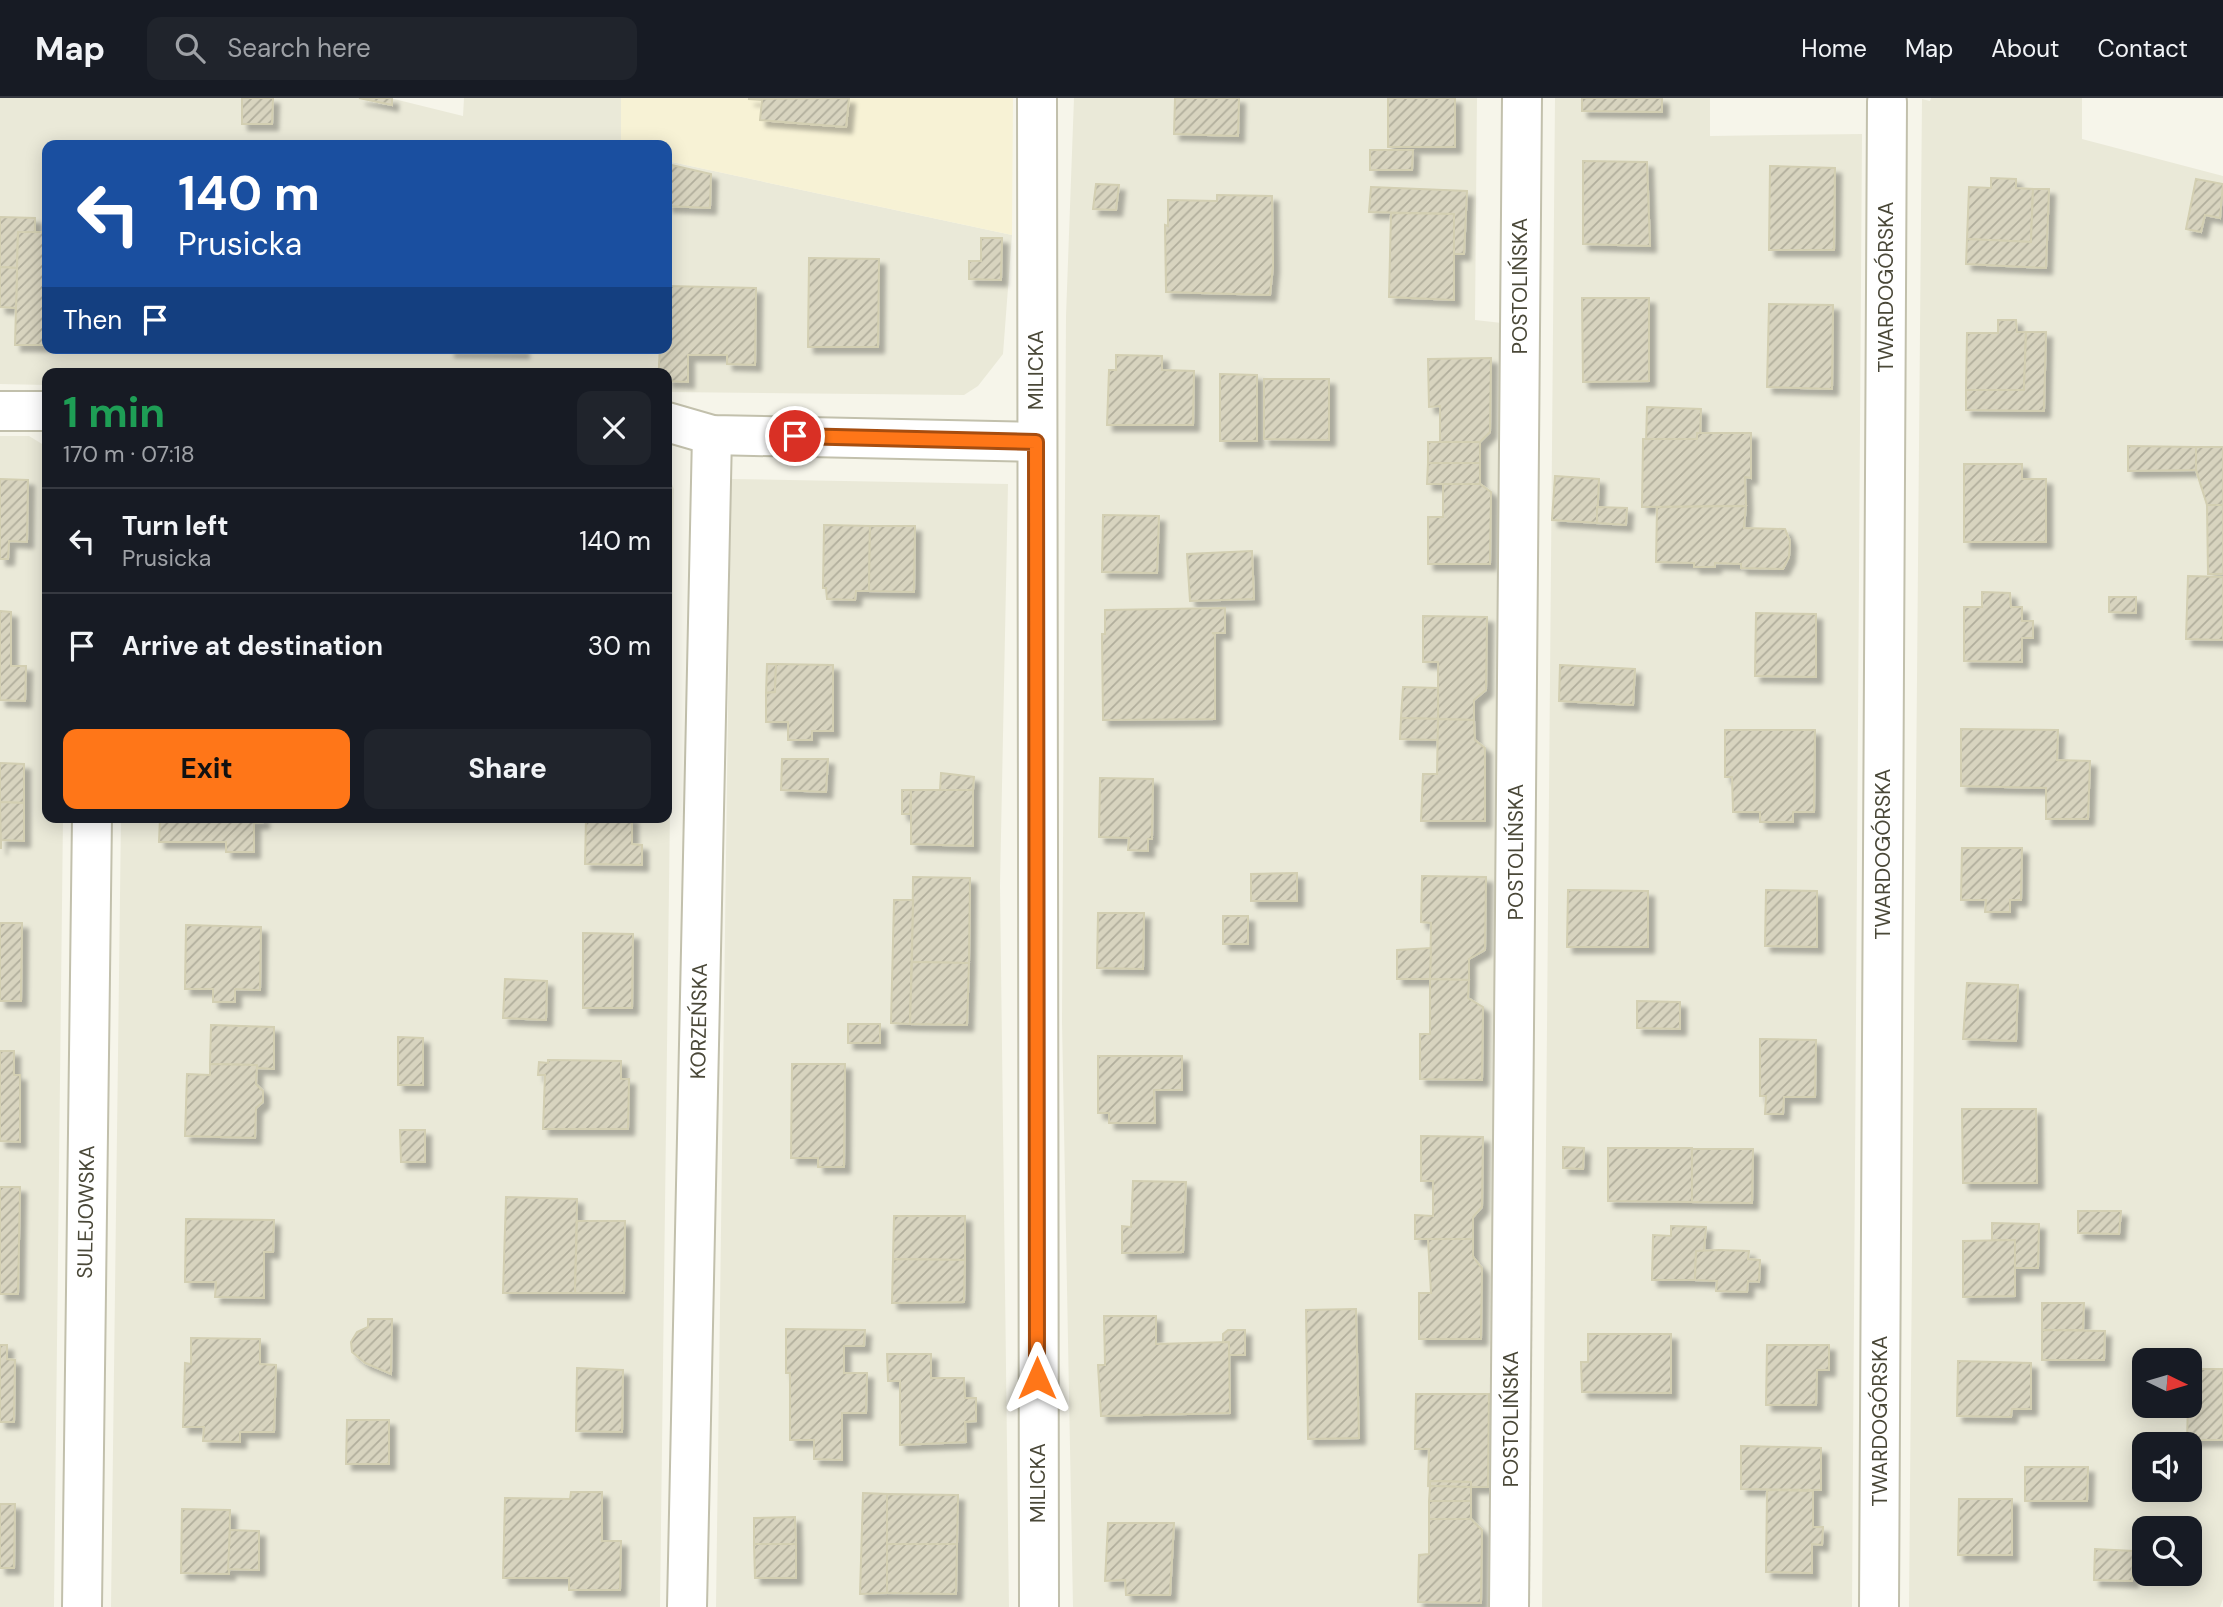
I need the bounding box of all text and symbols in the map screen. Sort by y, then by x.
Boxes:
search box [147,17,637,80]
text: Map [35,27,105,70]
icon: search [171,29,209,67]
text: Search here [227,31,371,65]
text: Home [1801,33,1867,64]
text: Map [1905,33,1953,64]
text: About [1991,33,2060,64]
text: Contact [2098,33,2188,64]
text: 140 m [178,161,320,225]
icon: left [63,168,154,259]
street label: TWARDOGÓRSKA [1872,202,1900,372]
street label: POSTOLIŃSKA [1506,218,1534,354]
text: Prusicka [178,223,302,265]
icon: arrive [136,301,174,339]
text: Then [63,303,122,337]
street label: MILICKA [1022,330,1050,410]
text: 1 min [63,385,165,440]
button: close [577,391,651,465]
pin [765,406,825,466]
icon: arrive [776,417,814,455]
text: 170 m · 07:18 [63,439,195,469]
text: Turn left [122,509,229,543]
icon: left [63,522,101,560]
text: 140 m [579,524,651,558]
text: Prusicka [122,543,211,573]
icon: arrive [63,627,101,665]
text: Arrive at destination [122,629,383,663]
text: 30 m [588,629,651,663]
button: Exit [63,729,350,809]
button: Share [364,729,651,809]
street label: TWARDOGÓRSKA [1869,769,1897,939]
street label: POSTOLIŃSKA [1502,784,1530,920]
street label: KORZEŃSKA [684,963,714,1079]
street label: SULEJOWSKA [71,1145,101,1279]
street label: TWARDOGÓRSKA [1866,1336,1894,1506]
position arrow [1000,1341,1074,1415]
north arrow [2132,1348,2202,1418]
map controls [2132,1348,2202,1586]
street label: POSTOLIŃSKA [1497,1351,1525,1487]
button: sound [2132,1432,2202,1502]
street label: MILICKA [1024,1443,1052,1523]
button: search [2132,1516,2202,1586]

